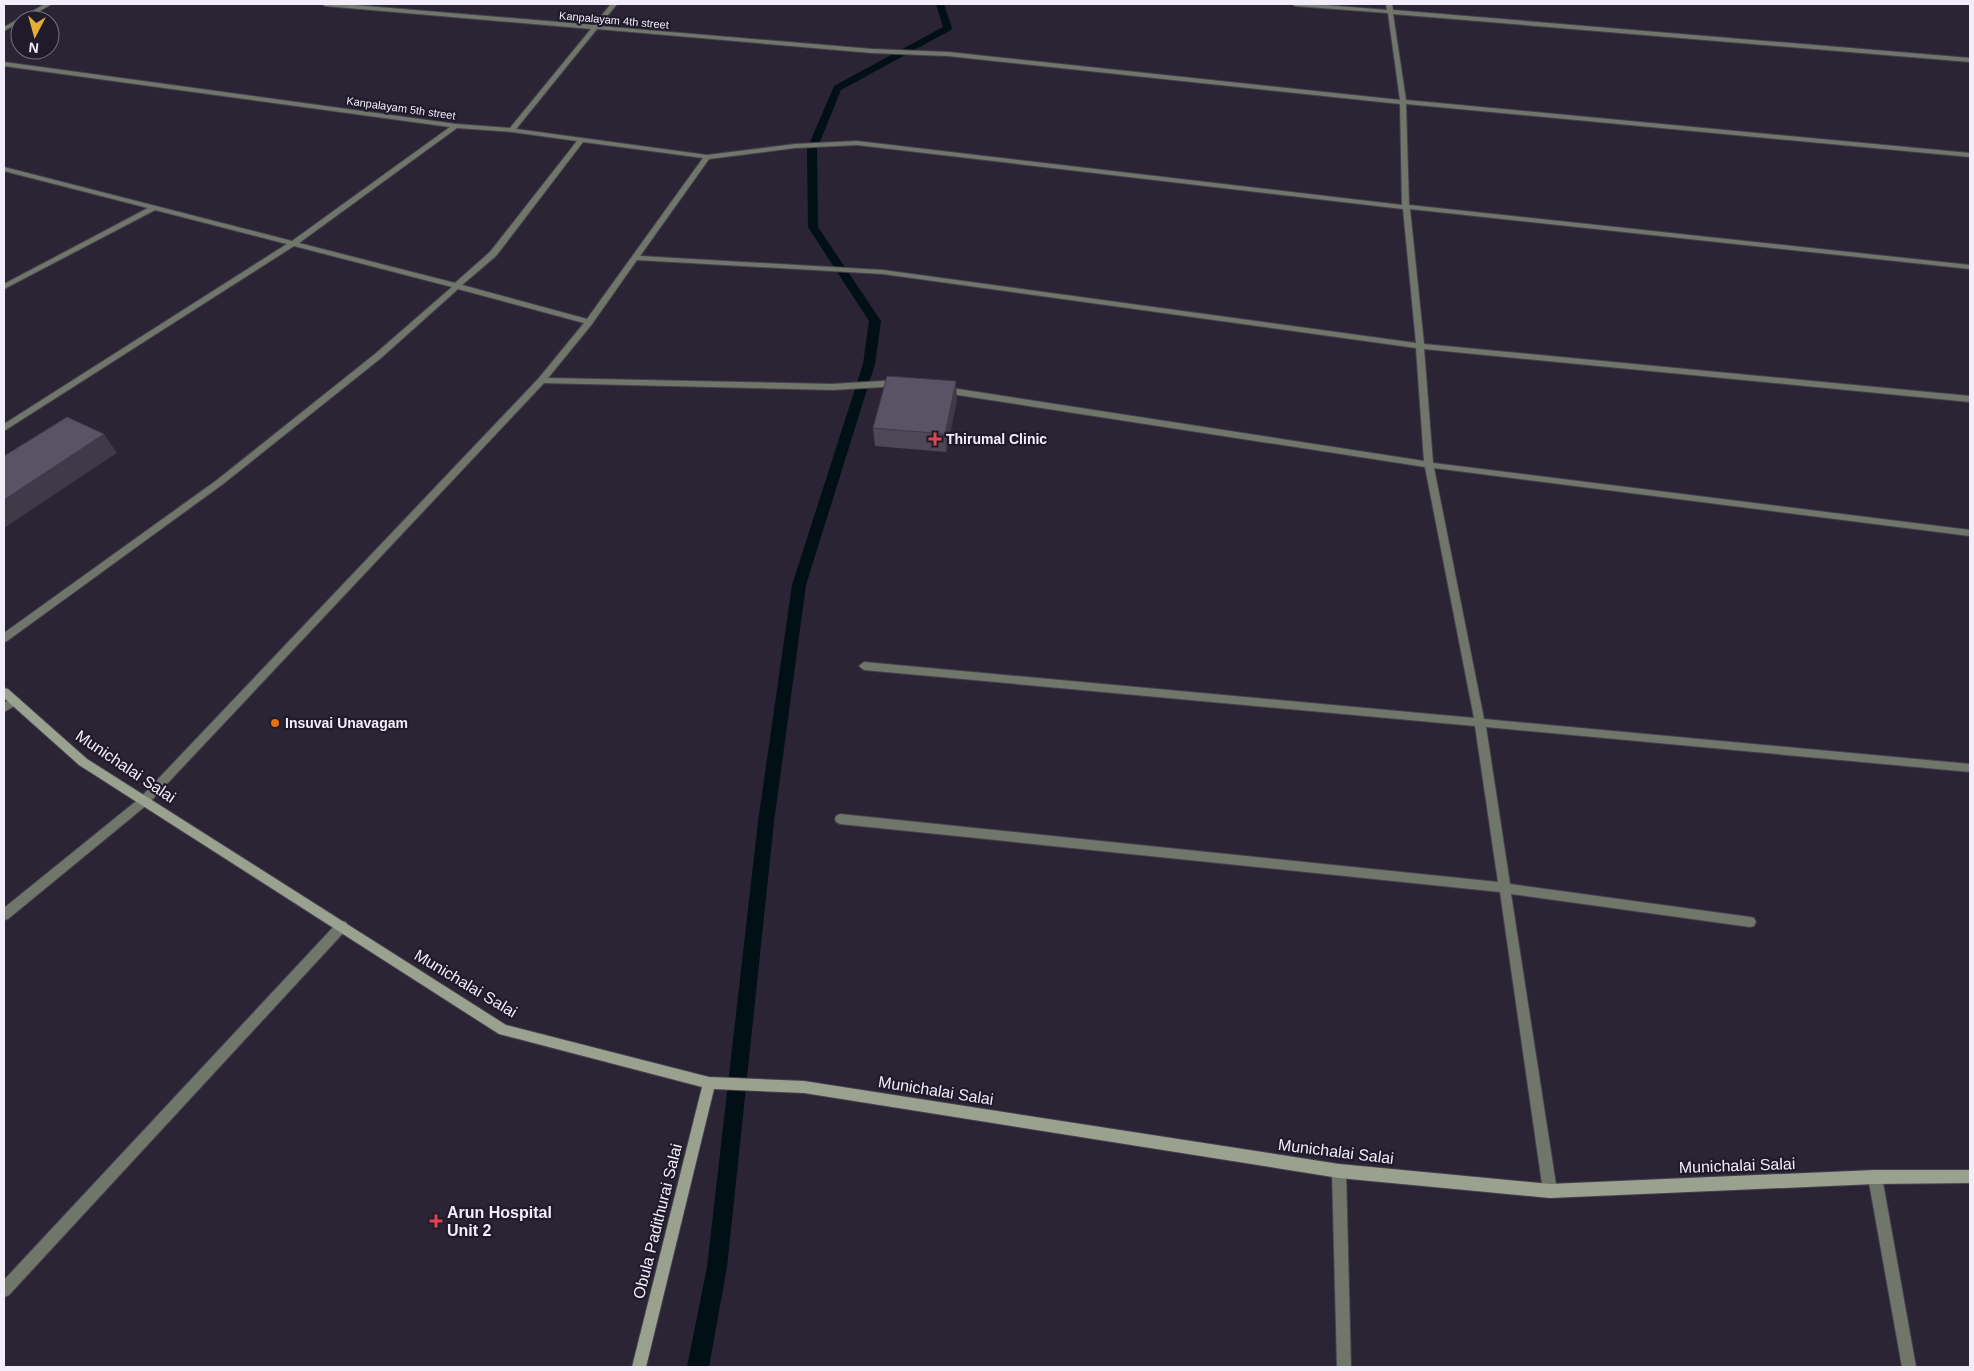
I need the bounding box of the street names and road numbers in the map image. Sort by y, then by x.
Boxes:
street label: Kanpalayam 4th street [559,9,669,31]
street label: Kanpalayam 5th street [346,94,456,122]
street label: Munichalai Salai [73,727,179,806]
street label: Munichalai Salai [411,946,520,1021]
street label: Munichalai Salai [877,1073,995,1108]
street label: Munichalai Salai [1277,1136,1395,1167]
street label: Obula Padithurai Salai [630,1142,685,1300]
street label: Munichalai Salai [1678,1155,1796,1176]

